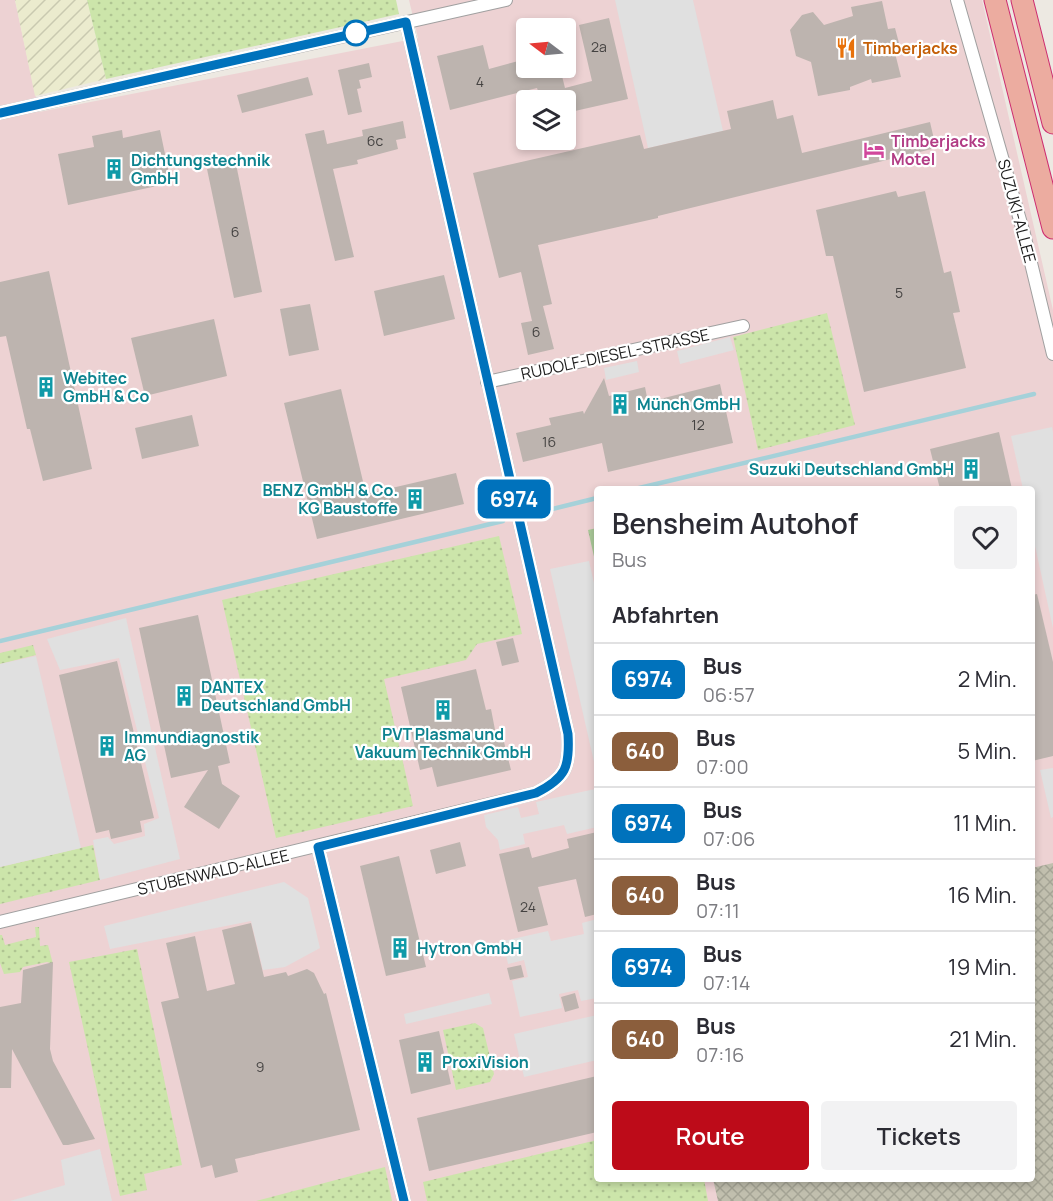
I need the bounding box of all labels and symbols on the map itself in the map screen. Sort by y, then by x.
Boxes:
north arrow [516,18,576,78]
unlabelled marker [343,20,369,46]
restaurant icon: Timberjacks [834,36,858,60]
house number: 2a [591,37,607,56]
place label: Timberjacks [863,37,958,59]
house number: 4 [476,72,484,91]
place label: Timberjacks Motel [891,130,986,170]
house number: 6c [367,131,383,150]
hotel icon: Timberjacks Motel [862,138,886,162]
place label: Dichtungstechnik GmbH [131,149,270,189]
building icon: Dichtungstechnik GmbH [102,157,126,181]
street label: SUZUKI-ALLEE [993,157,1041,265]
house number: 6 [231,222,239,241]
house number: 5 [895,283,903,302]
house number: 6 [532,322,540,341]
street label: RUDOLF-DIESEL-STRASSE [519,323,711,385]
place label: Webitec GmbH & Co [63,367,149,407]
building icon: Webitec GmbH & Co [34,375,58,399]
building icon: Münch GmbH [608,392,632,416]
place label: Münch GmbH [637,393,740,415]
house number: 12 [691,415,705,434]
house number: 16 [542,432,556,451]
building icon: Suzuki Deutschland GmbH [959,457,983,481]
place label: Suzuki Deutschland GmbH [749,458,954,480]
place label: BENZ GmbH & Co. KG Baustoffe [262,479,398,519]
line badge: 6974 [472,480,556,518]
building icon: BENZ GmbH & Co. KG Baustoffe [403,487,427,511]
place label: DANTEX Deutschland GmbH [201,676,351,716]
building icon: DANTEX Deutschland GmbH [172,684,196,708]
building icon: PVT Plasma und Vakuum Technik GmbH [431,698,455,722]
place label: PVT Plasma und Vakuum Technik GmbH [355,723,531,763]
place label: Immundiagnostik AG [124,726,259,766]
building icon: Immundiagnostik AG [95,734,119,758]
street label: STUBENWALD-ALLEE [135,844,291,900]
house number: 24 [520,897,536,916]
building icon: Hytron GmbH [388,936,412,960]
place label: Hytron GmbH [417,937,522,959]
building icon: ProxiVision [413,1050,437,1074]
place label: ProxiVision [442,1051,529,1073]
house number: 9 [256,1057,264,1076]

